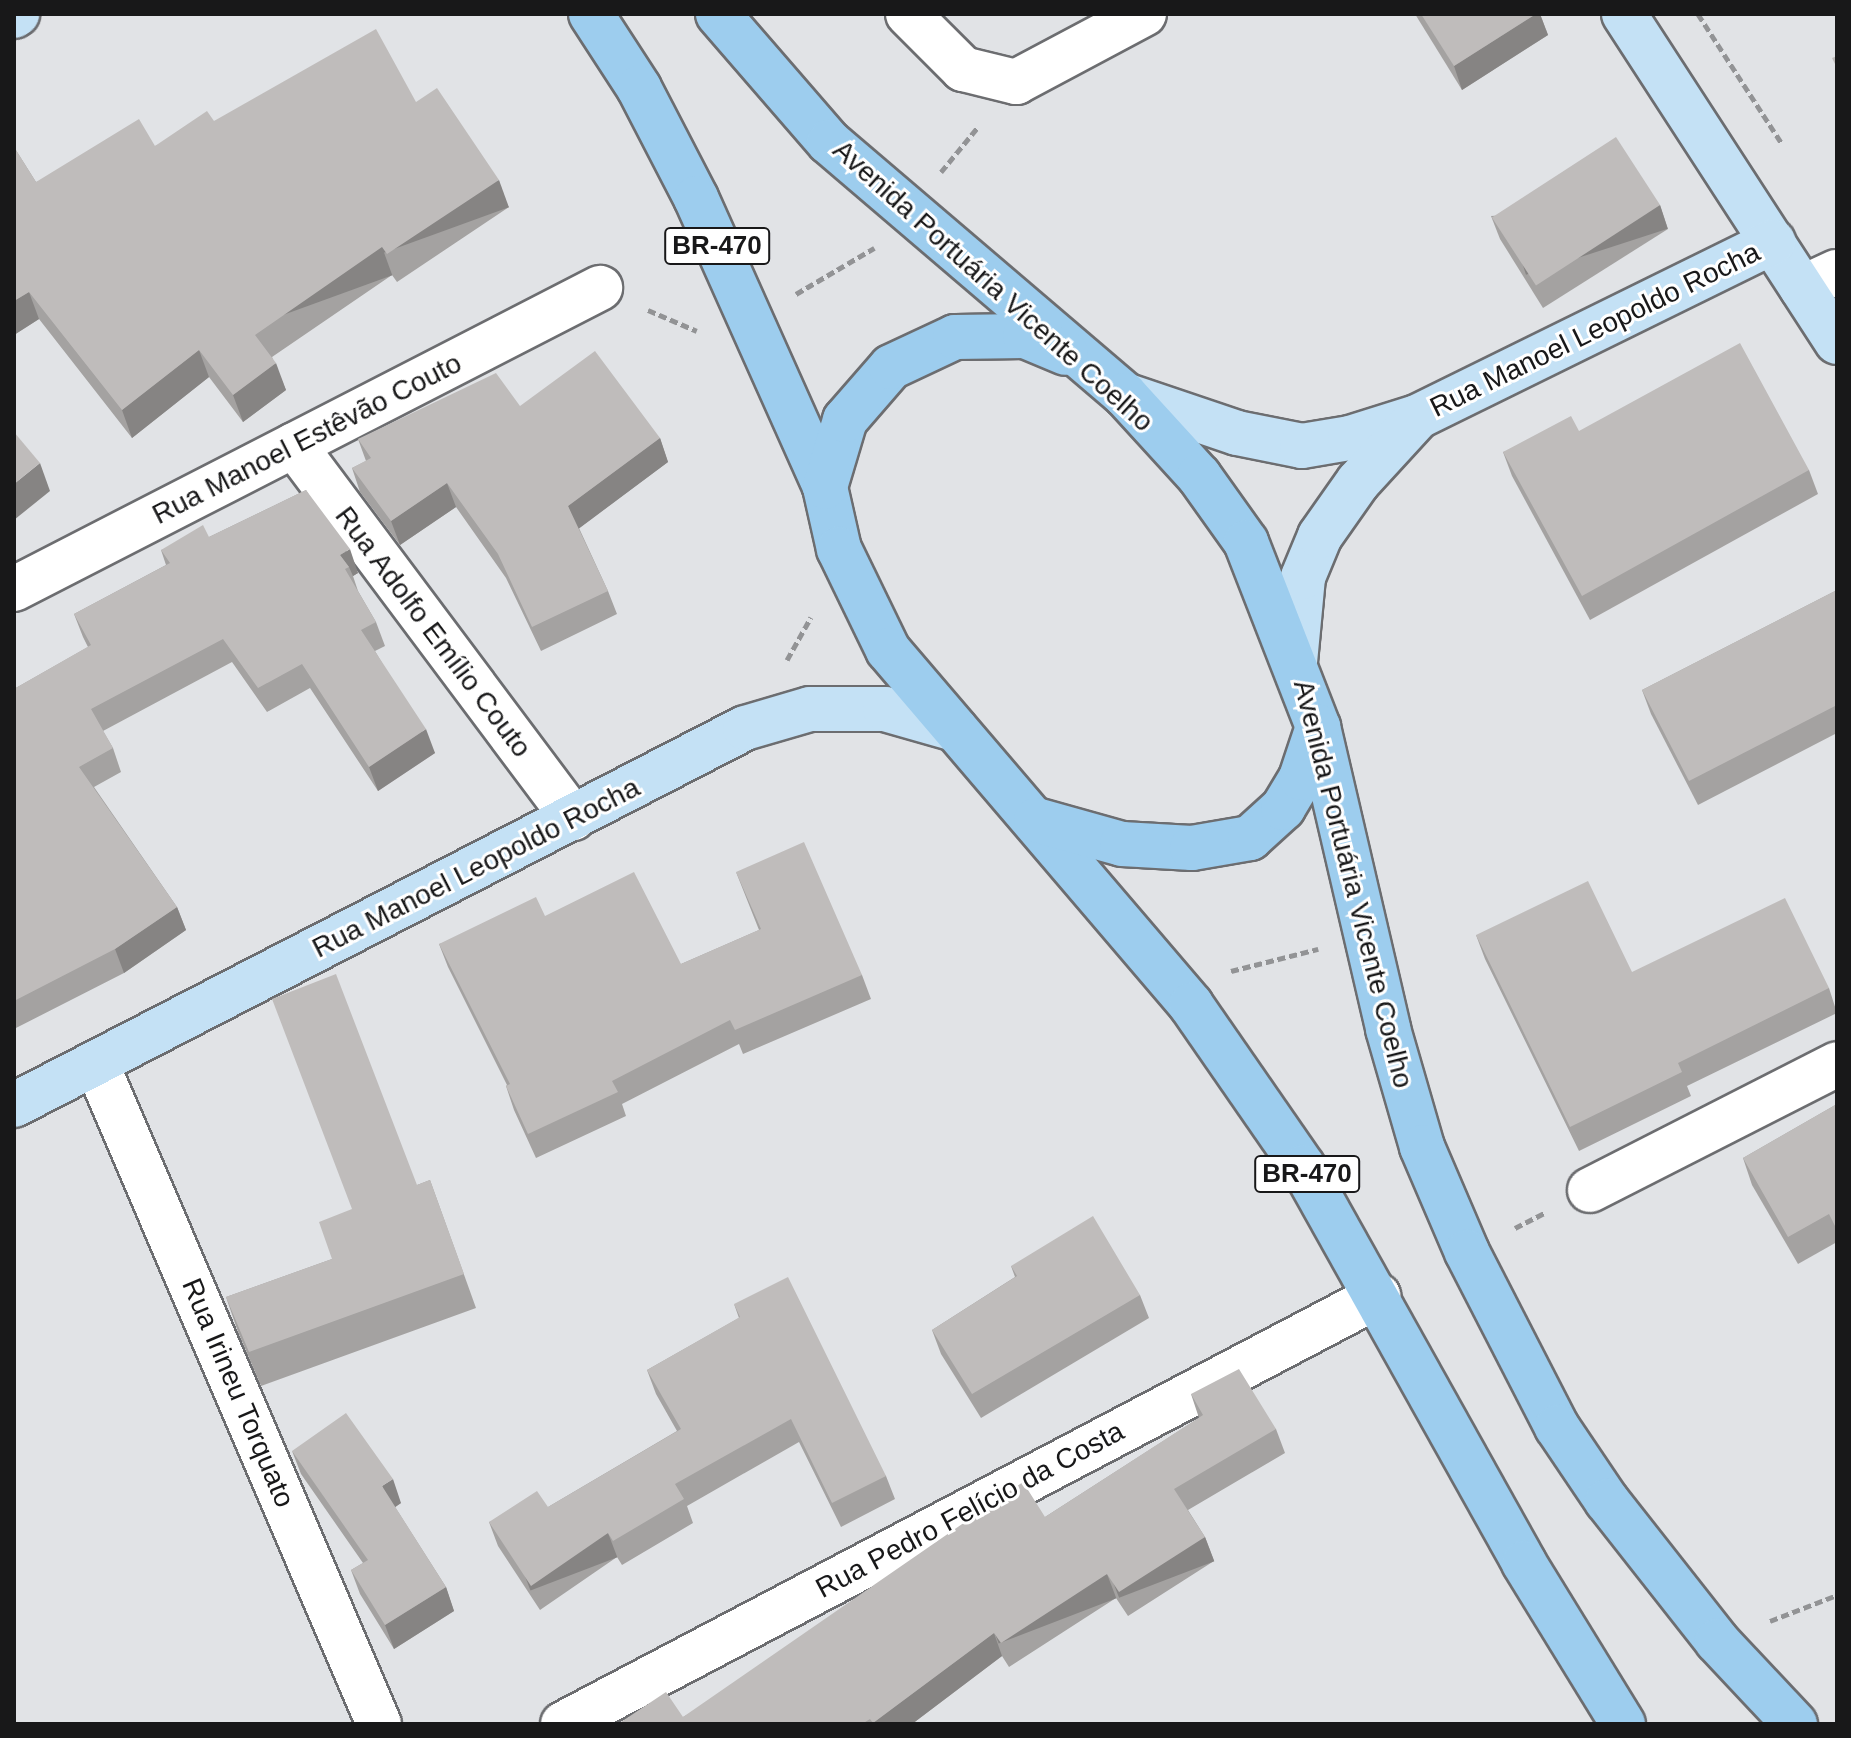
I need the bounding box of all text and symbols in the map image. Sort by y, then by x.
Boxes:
street label: Avenida Portuária Vicente Coelho [826,133,1160,439]
road number: BR-470 [663,224,771,268]
street label: Rua Manoel Leopoldo Rocha [1425,235,1765,425]
street label: Rua Manoel Estêvão Couto [147,346,467,532]
street label: Rua Adolfo Emílio Couto [327,499,539,765]
street label: Avenida Portuária Vicente Coelho [1286,677,1420,1091]
street label: Rua Manoel Leopoldo Rocha [307,771,645,965]
road number: BR-470 [1253,1152,1361,1196]
street label: Rua Irineu Torquato [174,1273,302,1513]
street label: Rua Pedro Felício da Costa [810,1414,1130,1606]

